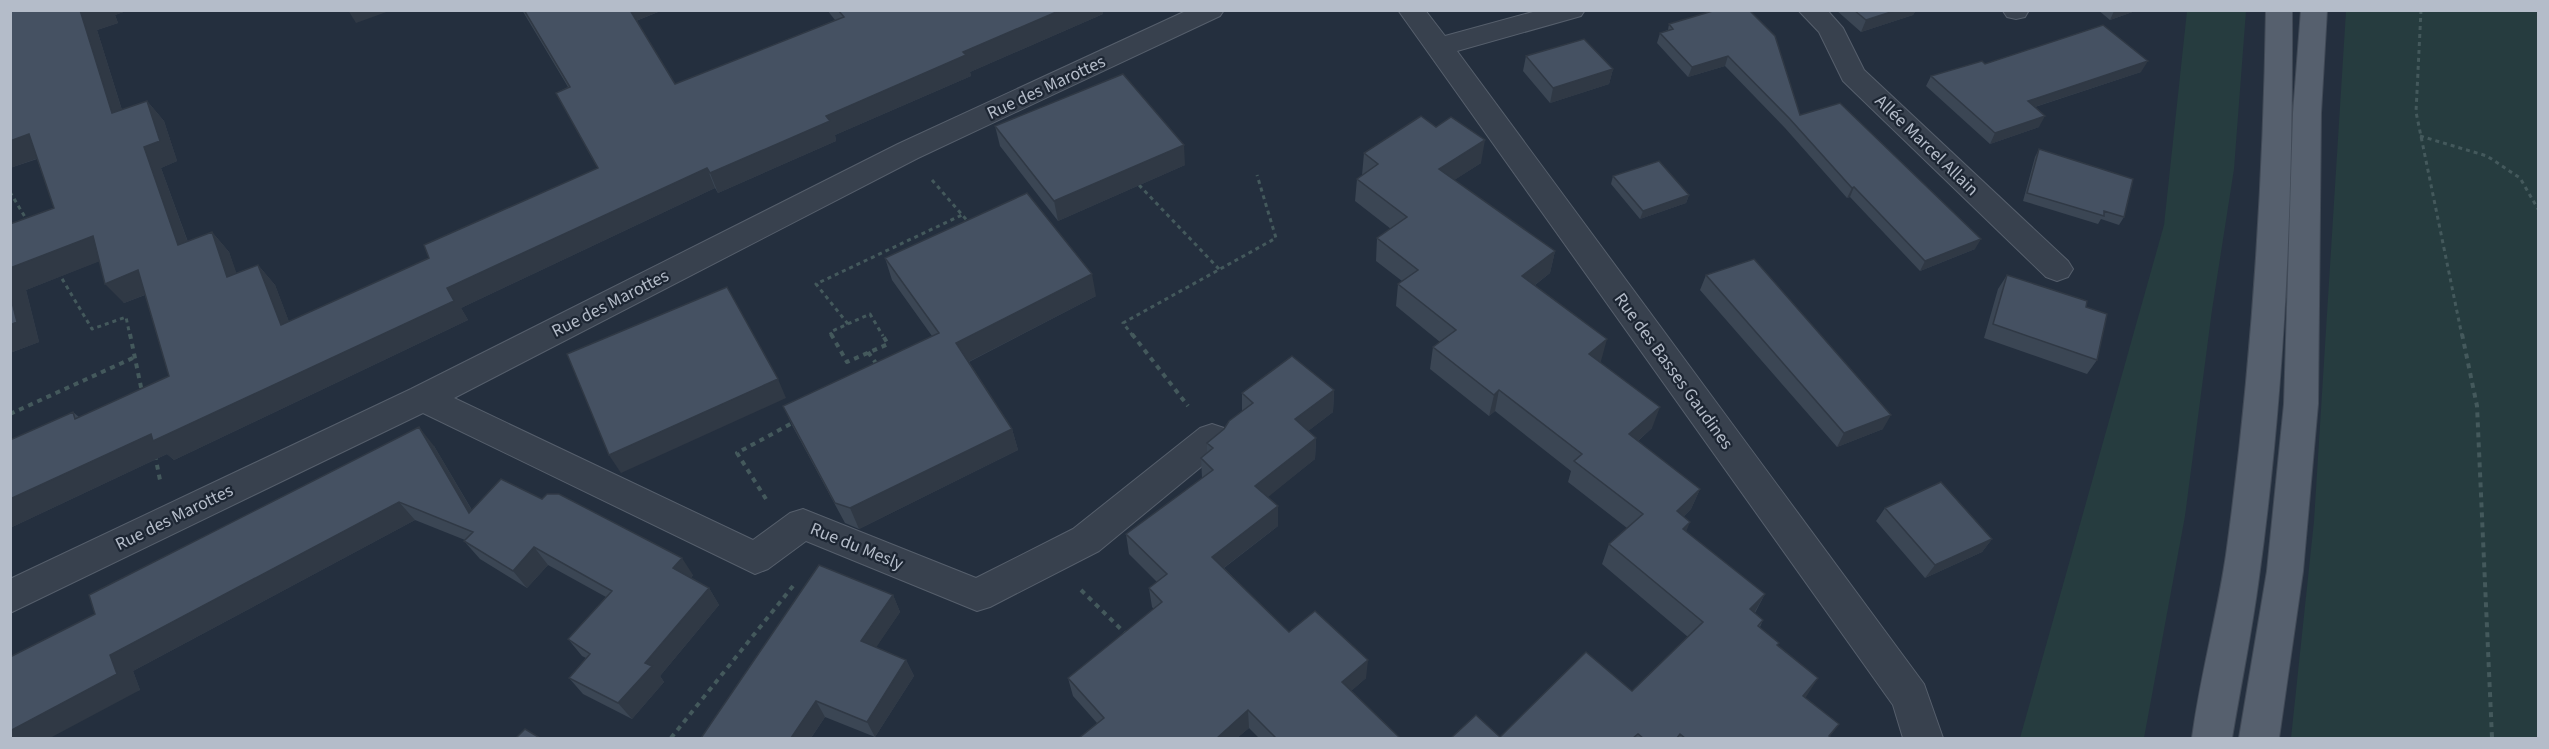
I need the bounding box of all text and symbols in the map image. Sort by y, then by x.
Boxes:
street label: Rue des Marottes [983,49,1110,126]
street label: Allée Marcel Allain [1869,89,1984,202]
street label: Rue des Marottes [547,263,673,344]
street label: Rue des Basses Gaudines [1608,288,1739,455]
street label: Rue des Marottes [111,478,237,557]
street label: Rue du Mesly [806,516,908,577]

